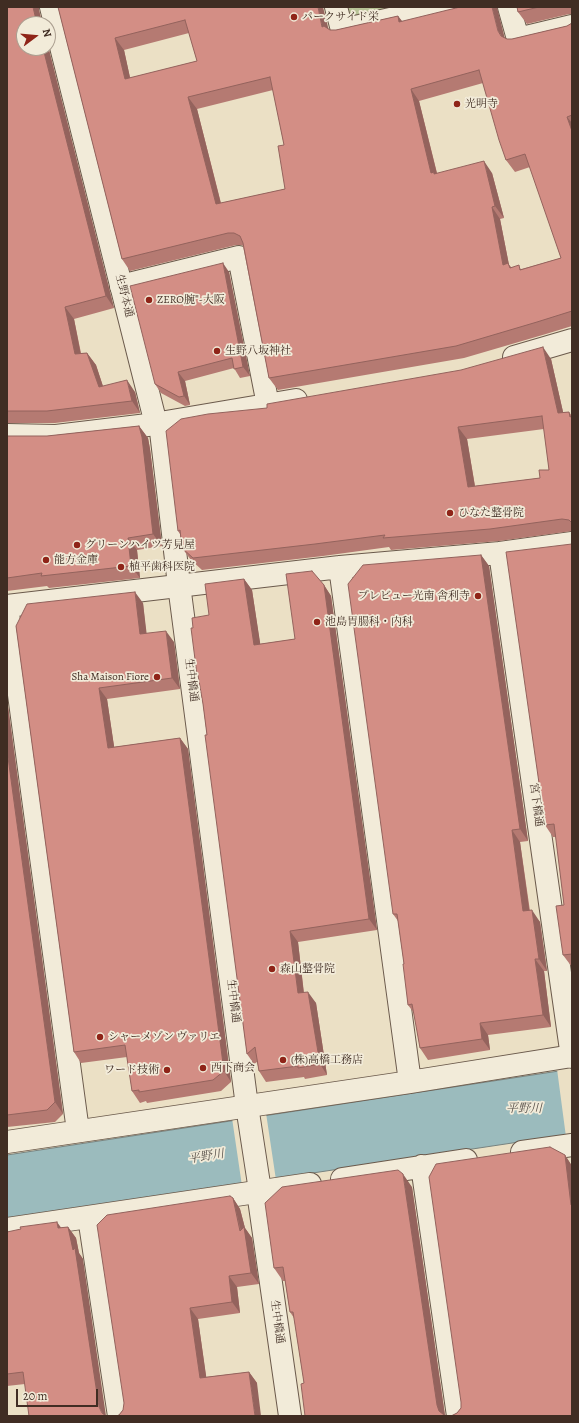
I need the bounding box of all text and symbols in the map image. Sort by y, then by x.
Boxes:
place label: パークサイド栄 [302,10,379,24]
marker: パークサイド栄 [289,12,299,22]
north arrow [16,16,56,56]
text: N [39,27,55,39]
place label: 光明寺 [465,97,498,111]
marker: 光明寺 [452,99,462,109]
street label: 生野本通 [112,273,136,319]
place label: ZERO腕⁼-大阪 [157,293,225,307]
marker: ZERO腕⁼-大阪 [144,295,154,305]
place label: 生野八坂神社 [225,344,291,358]
marker: 生野八坂神社 [212,346,222,356]
place label: ひなた整骨院 [458,506,524,520]
marker: ひなた整骨院 [445,508,455,518]
place label: グリーンハイツ芳見屋 [85,538,195,552]
marker: グリーンハイツ芳見屋 [72,540,82,550]
place label: 能方金庫 [54,553,98,567]
marker: 能方金庫 [41,555,51,565]
place label: 植平歯科医院 [129,560,195,574]
marker: 植平歯科医院 [116,562,126,572]
place label: プレビュー光南 舎利寺 [358,589,470,603]
marker: プレビュー光南 舎利寺 [473,591,483,601]
place label: 池島胃腸科・内科 [325,615,413,629]
marker: 池島胃腸科・内科 [312,617,322,627]
street label: 生中橋通 [182,657,200,703]
place label: Sha Maison Fiore [72,670,149,684]
marker: Sha Maison Fiore [152,672,162,682]
street label: 宮下橋通 [526,782,546,828]
place label: 森山整骨院 [280,962,335,976]
marker: 森山整骨院 [267,964,277,974]
street label: 生中橋通 [224,978,242,1024]
place label: シャーメゾン ヴァリエ [108,1030,220,1044]
marker: シャーメゾン ヴァリエ [95,1032,105,1042]
place label: (株)高橋工務店 [291,1053,363,1067]
marker: (株)高橋工務店 [278,1055,288,1065]
place label: 西下商会 [211,1061,255,1075]
place label: ワード技術 [104,1063,159,1077]
marker: 西下商会 [198,1063,208,1073]
marker: ワード技術 [162,1065,172,1075]
water label: 平野川 [506,1102,542,1116]
water label: 平野川 [187,1147,225,1167]
street label: 生中橋通 [267,1299,287,1345]
scale bar [18,1381,100,1407]
text: 20 m [23,1388,47,1404]

